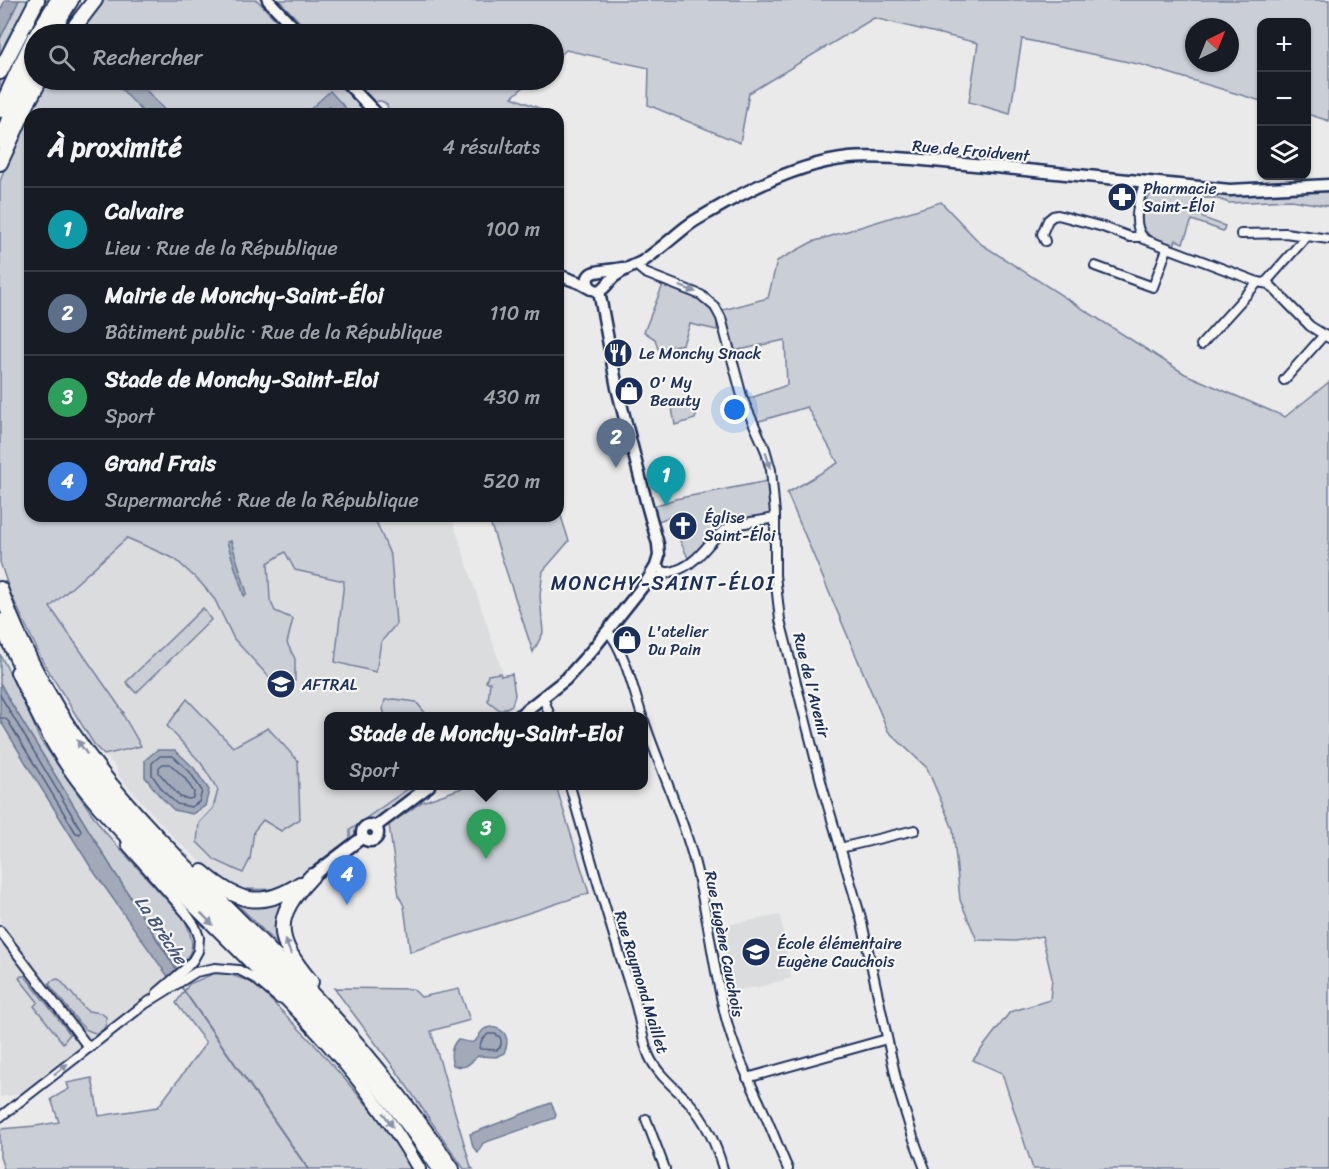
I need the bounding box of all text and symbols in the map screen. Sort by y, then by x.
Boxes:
north arrow [1185,18,1239,72]
map controls [1257,18,1311,180]
button: + [1257,18,1311,72]
search box [24,24,564,90]
text: Rechercher [93,38,203,77]
icon: search [45,41,78,74]
button: − [1257,72,1311,126]
text: À proximité [48,124,182,170]
button: layers [1257,126,1311,180]
text: 4 résultats [442,130,540,165]
street label: Rue de Froidvent [911,131,1031,170]
place label: Pharmacie Saint-Éloi [1143,174,1217,221]
pharmacy icon: Pharmacie Saint-Éloi [1106,181,1138,213]
text: Calvaire [105,192,184,231]
text: 1 [63,212,72,247]
text: 100 m [486,212,540,247]
text: Lieu · Rue de la République [105,231,338,266]
text: Mairie de Monchy-Saint-Éloi [105,276,384,315]
one-way arrow [679,285,697,295]
text: 2 [62,296,73,331]
text: 110 m [490,296,540,331]
text: Bâtiment public · Rue de la République [105,315,443,350]
restaurant icon: Le Monchy Snack [602,337,634,369]
place label: Le Monchy Snack [639,339,762,368]
text: Stade de Monchy-Saint-Eloi [105,360,378,399]
place label: O' My Beauty [650,368,701,415]
shop icon: O' My Beauty [613,375,645,407]
text: 3 [62,380,73,415]
text: 430 m [483,380,540,415]
your location [720,395,749,424]
text: Sport [105,399,155,434]
pin: 2 [596,418,636,468]
text: Grand Frais [105,444,216,483]
one-way arrow [764,451,773,469]
pin: 1 [646,456,686,506]
text: 4 [61,464,74,499]
text: 520 m [483,464,540,499]
text: Supermarché · Rue de la République [105,483,419,518]
place label: Église Saint-Éloi [704,503,776,550]
church icon: Église Saint-Éloi [667,510,699,542]
district label: MONCHY-SAINT-ÉLOI [551,566,775,601]
place label: L'atelier Du Pain [648,617,710,664]
shop icon: L'atelier Du Pain [611,624,643,656]
street label: Rue de l'Avenir [784,630,839,742]
school or university icon: AFTRAL [265,668,297,700]
place label: AFTRAL [301,670,358,699]
popup [324,712,648,790]
text: Stade de Monchy-Saint-Eloi [349,714,623,753]
one-way arrow [76,739,88,755]
text: Sport [349,753,399,788]
pin: 3 [466,810,506,859]
pin: 4 [328,856,366,905]
street label: Rue Eugène Cauchois [696,869,753,1020]
water label: La Brèche [126,889,197,973]
street label: Rue Raymond Maillet [606,907,677,1057]
one-way arrow [200,912,214,927]
place label: École élémentaire Eugène Cauchois [777,929,902,976]
school or university icon: École élémentaire Eugène Cauchois [740,936,772,968]
one-way arrow [283,938,293,956]
one-way arrow [54,1064,69,1076]
one-way arrow [382,1113,394,1128]

